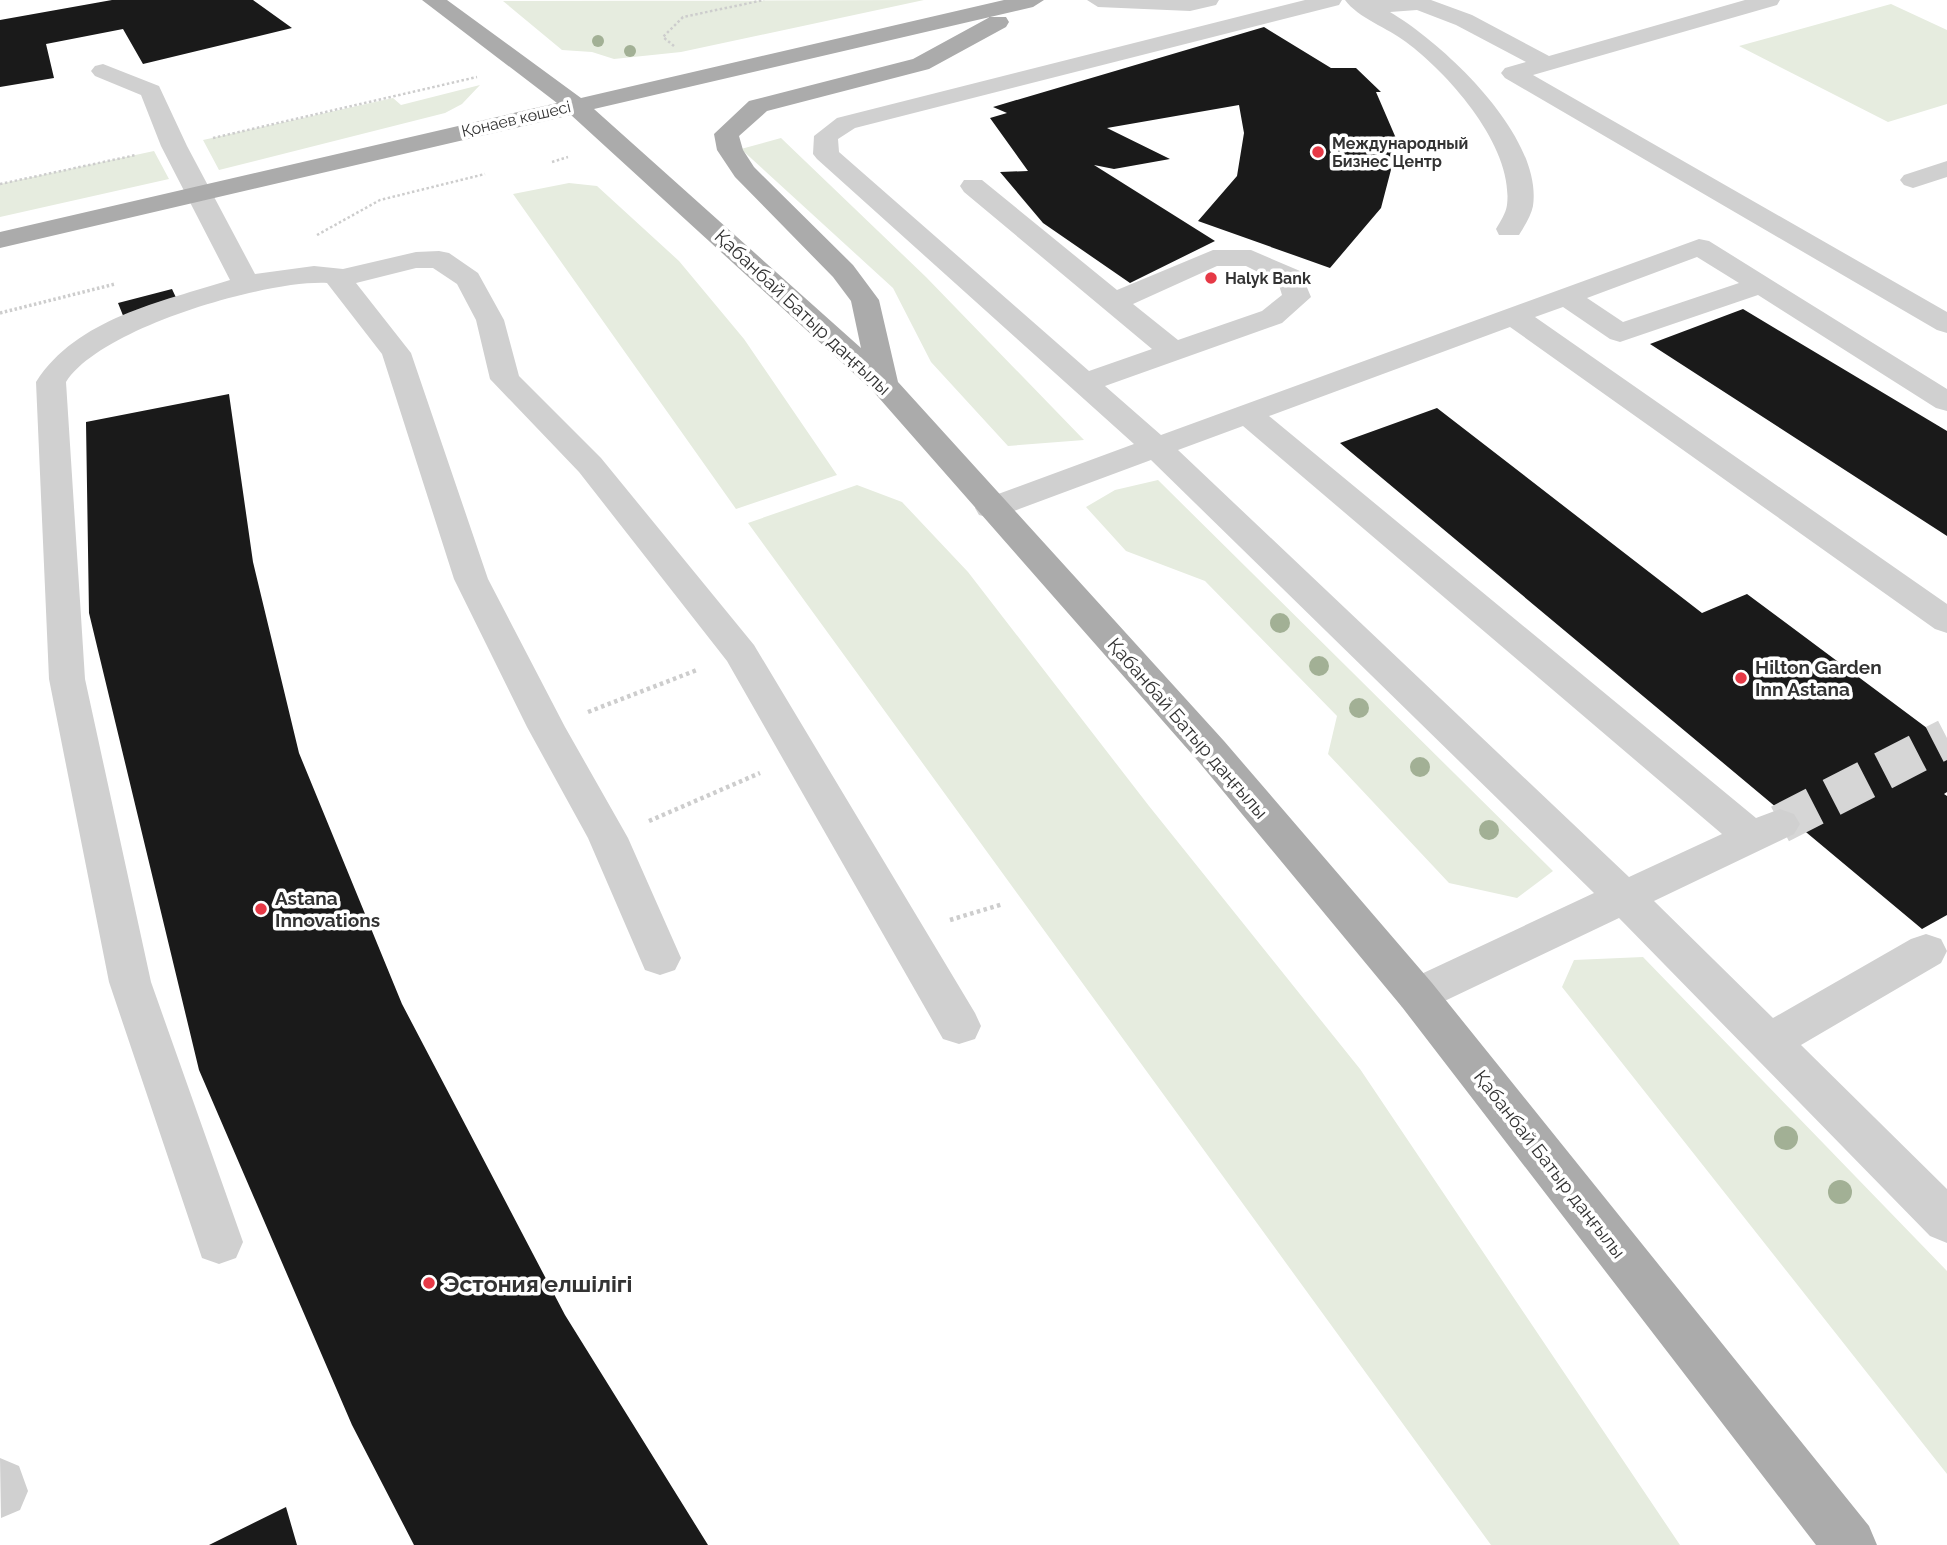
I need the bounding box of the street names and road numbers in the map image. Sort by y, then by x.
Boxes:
street label: Қонаев көшесі [460,97,572,141]
street label: Қабанбай Батыр даңғылы [711,225,895,399]
street label: Қабанбай Батыр даңғылы [1104,633,1272,823]
street label: Қабанбай Батыр даңғылы [1470,1066,1630,1262]

